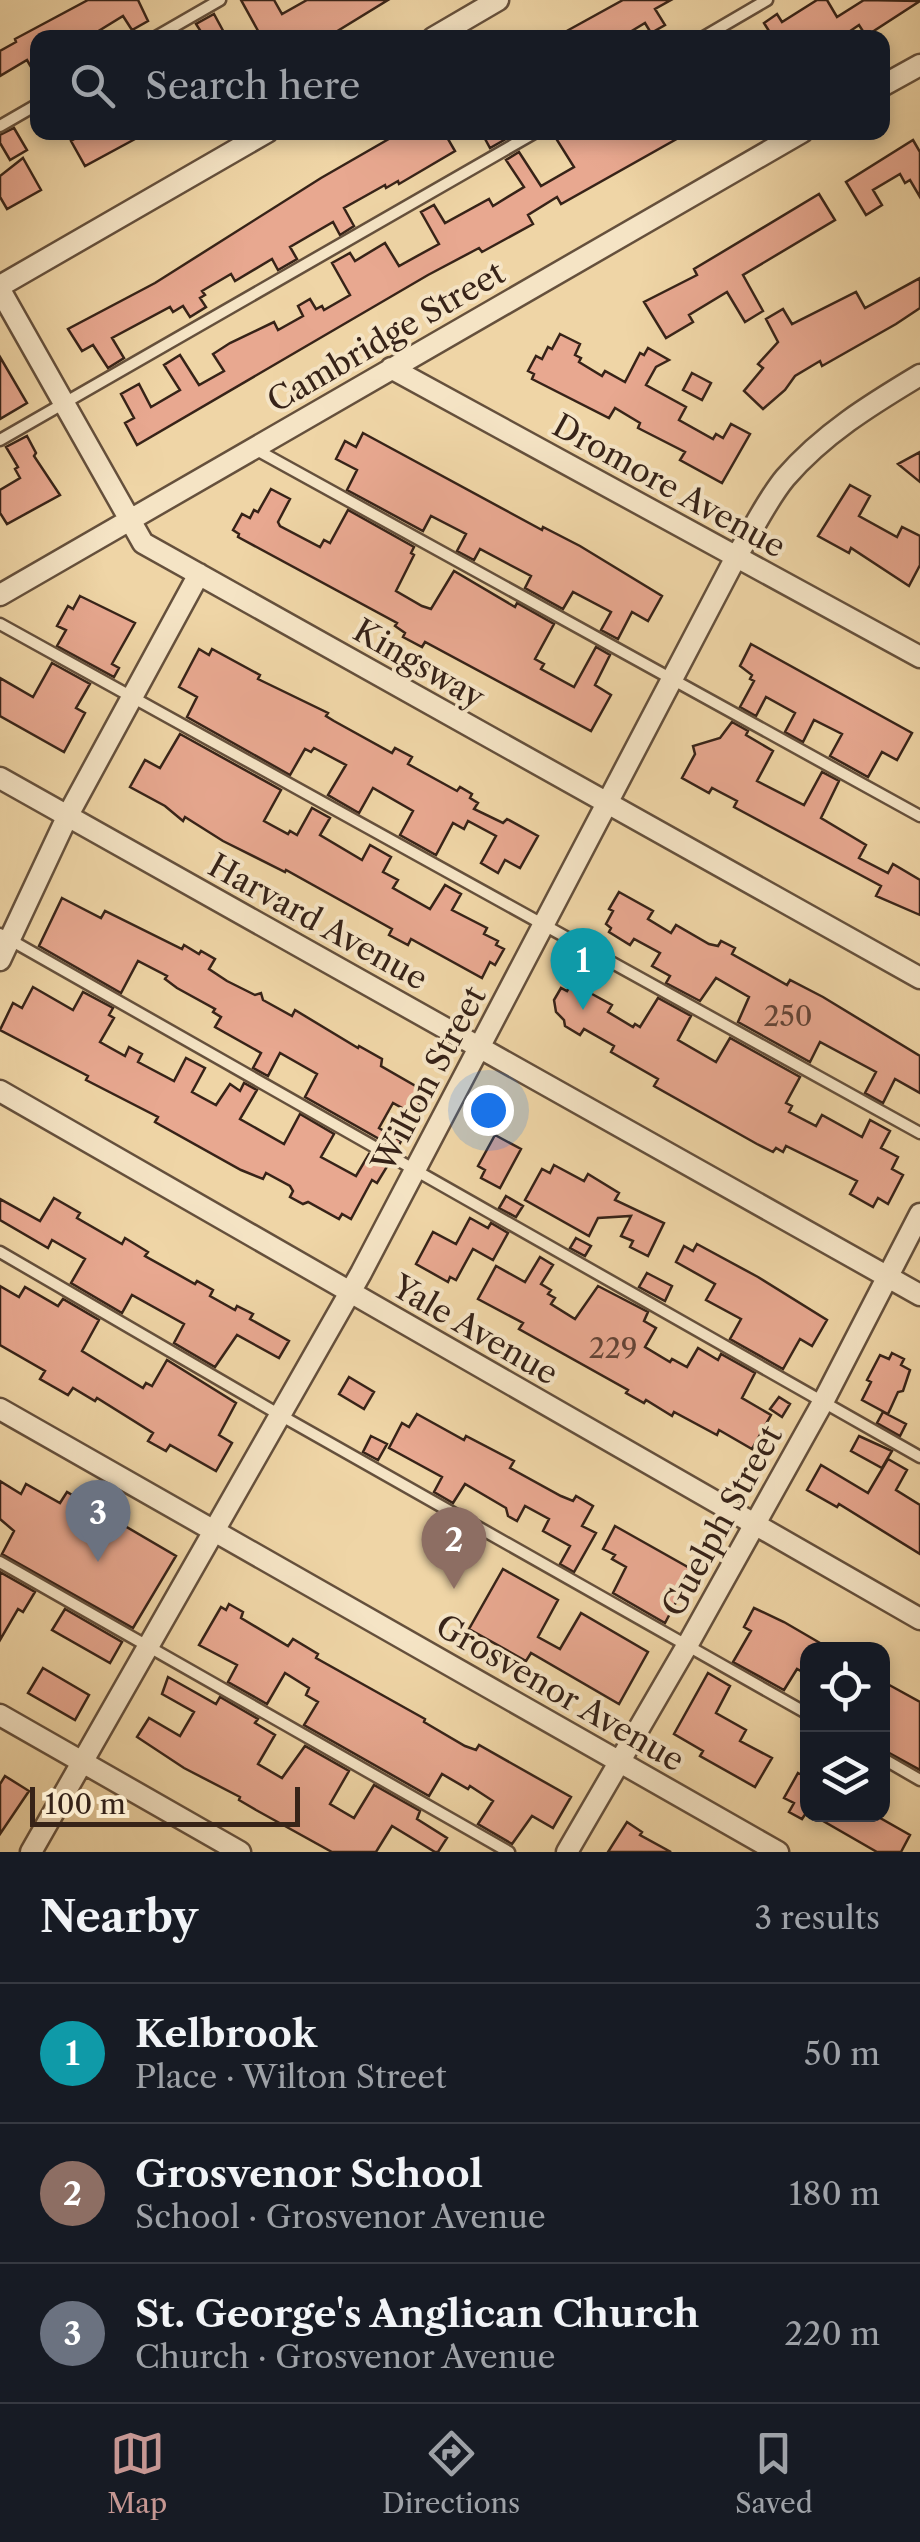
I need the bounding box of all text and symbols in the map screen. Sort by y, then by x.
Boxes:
search box [30,30,890,140]
icon: search [65,58,120,113]
text: Search here [145,62,360,109]
street label: Cambridge Street [260,253,512,420]
street label: Dromore Avenue [546,405,792,566]
street label: Kingsway [347,610,493,717]
street label: Harvard Avenue [202,845,435,998]
pin: 1 [550,928,616,1010]
street label: Wilton Street [363,979,494,1179]
house number: 250 [763,999,813,1033]
your location [463,1085,514,1136]
street label: Yale Avenue [385,1266,565,1393]
house number: 229 [589,1331,637,1365]
street label: Guelph Street [653,1418,790,1623]
pin: 3 [66,1480,130,1562]
pin: 2 [422,1506,486,1589]
street label: Grosvenor Avenue [429,1606,691,1779]
map controls [800,1642,890,1822]
button: locate [800,1642,890,1732]
button: layers [800,1732,890,1822]
scale bar [30,1782,300,1826]
text: 100 m [45,1787,126,1821]
text: Nearby [40,1891,198,1943]
text: 3 results [754,1898,880,1937]
text: Kelbrook [135,2010,317,2057]
text: 1 [65,2034,80,2073]
text: 50 m [804,2034,880,2073]
text: Place · Wilton Street [135,2057,447,2096]
text: Grosvenor School [135,2150,483,2197]
text: 2 [63,2174,82,2213]
text: 180 m [789,2174,880,2213]
text: School · Grosvenor Avenue [135,2197,546,2236]
text: St. George's Anglican Church [135,2290,699,2337]
text: 3 [63,2314,82,2353]
text: 220 m [785,2314,880,2353]
text: Church · Grosvenor Avenue [135,2337,555,2376]
tab: Map [107,2426,167,2520]
tab: Directions [382,2426,520,2520]
tab: Saved [735,2426,813,2520]

